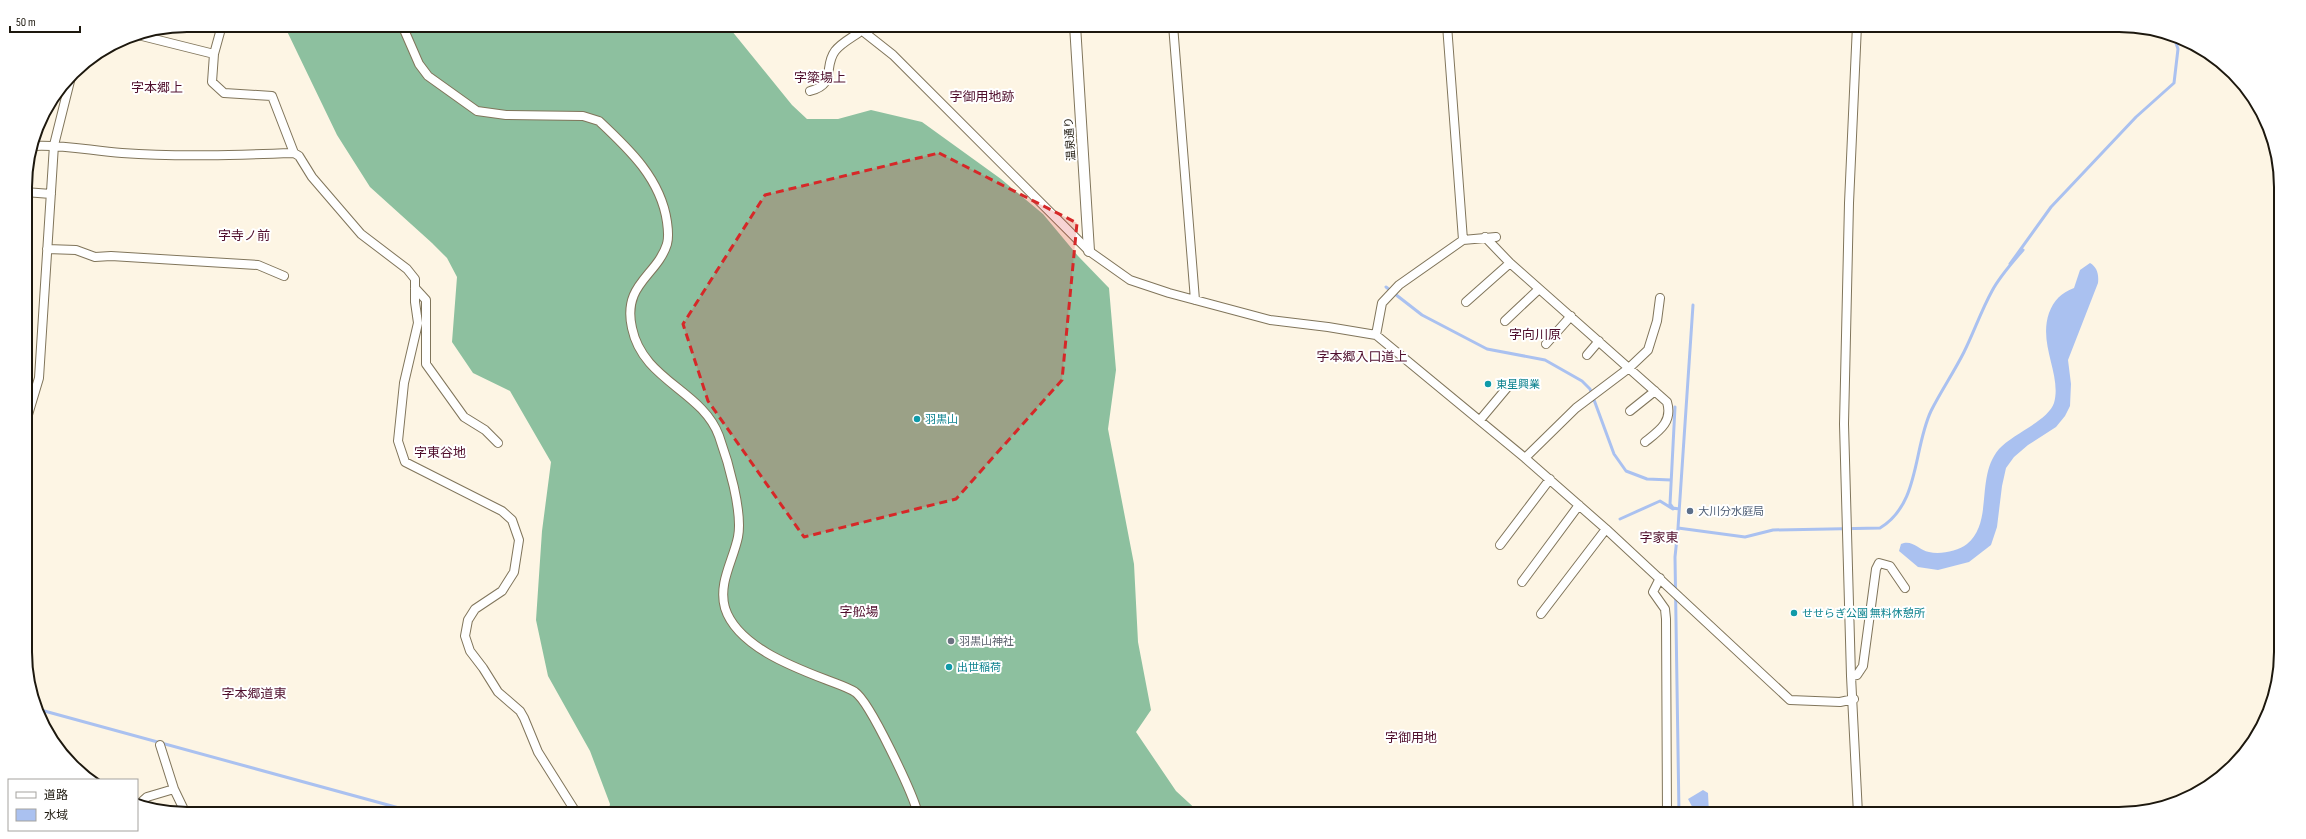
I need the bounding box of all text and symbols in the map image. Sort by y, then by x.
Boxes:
scale bar [10,8,80,34]
text: 50 m [16,15,36,30]
district label: 字簗場上 [794,70,846,86]
district label: 字本郷上 [131,80,183,96]
district label: 字御用地跡 [949,89,1015,105]
street label: 温泉通り [1062,117,1078,161]
district label: 字寺ノ前 [218,228,270,244]
district label: 字向川原 [1509,327,1561,343]
district label: 字本郷入口道上 [1316,349,1408,365]
place label: 東星興業 [1496,378,1540,391]
marker: 東星興業 [1483,379,1493,389]
place label: 羽黒山 [925,413,958,426]
marker: 羽黒山 [912,414,922,424]
district label: 字東谷地 [414,445,466,461]
place label: 大川分水庭局 [1698,505,1764,518]
marker: 大川分水庭局 [1685,506,1695,516]
district label: 字家東 [1639,530,1679,546]
district label: 字舩場 [839,604,879,620]
place label: せせらぎ公園 無料休憩所 [1802,607,1926,620]
marker: せせらぎ公園 無料休憩所 [1789,608,1799,618]
place label: 羽黒山神社 [959,635,1014,648]
marker: 羽黒山神社 [946,636,956,646]
place label: 出世稲荷 [957,661,1001,674]
marker: 出世稲荷 [944,662,954,672]
district label: 字本郷道東 [221,686,287,702]
district label: 字御用地 [1385,730,1437,746]
legend [8,779,138,831]
text: 道路 [44,788,68,803]
text: 水域 [44,808,68,823]

